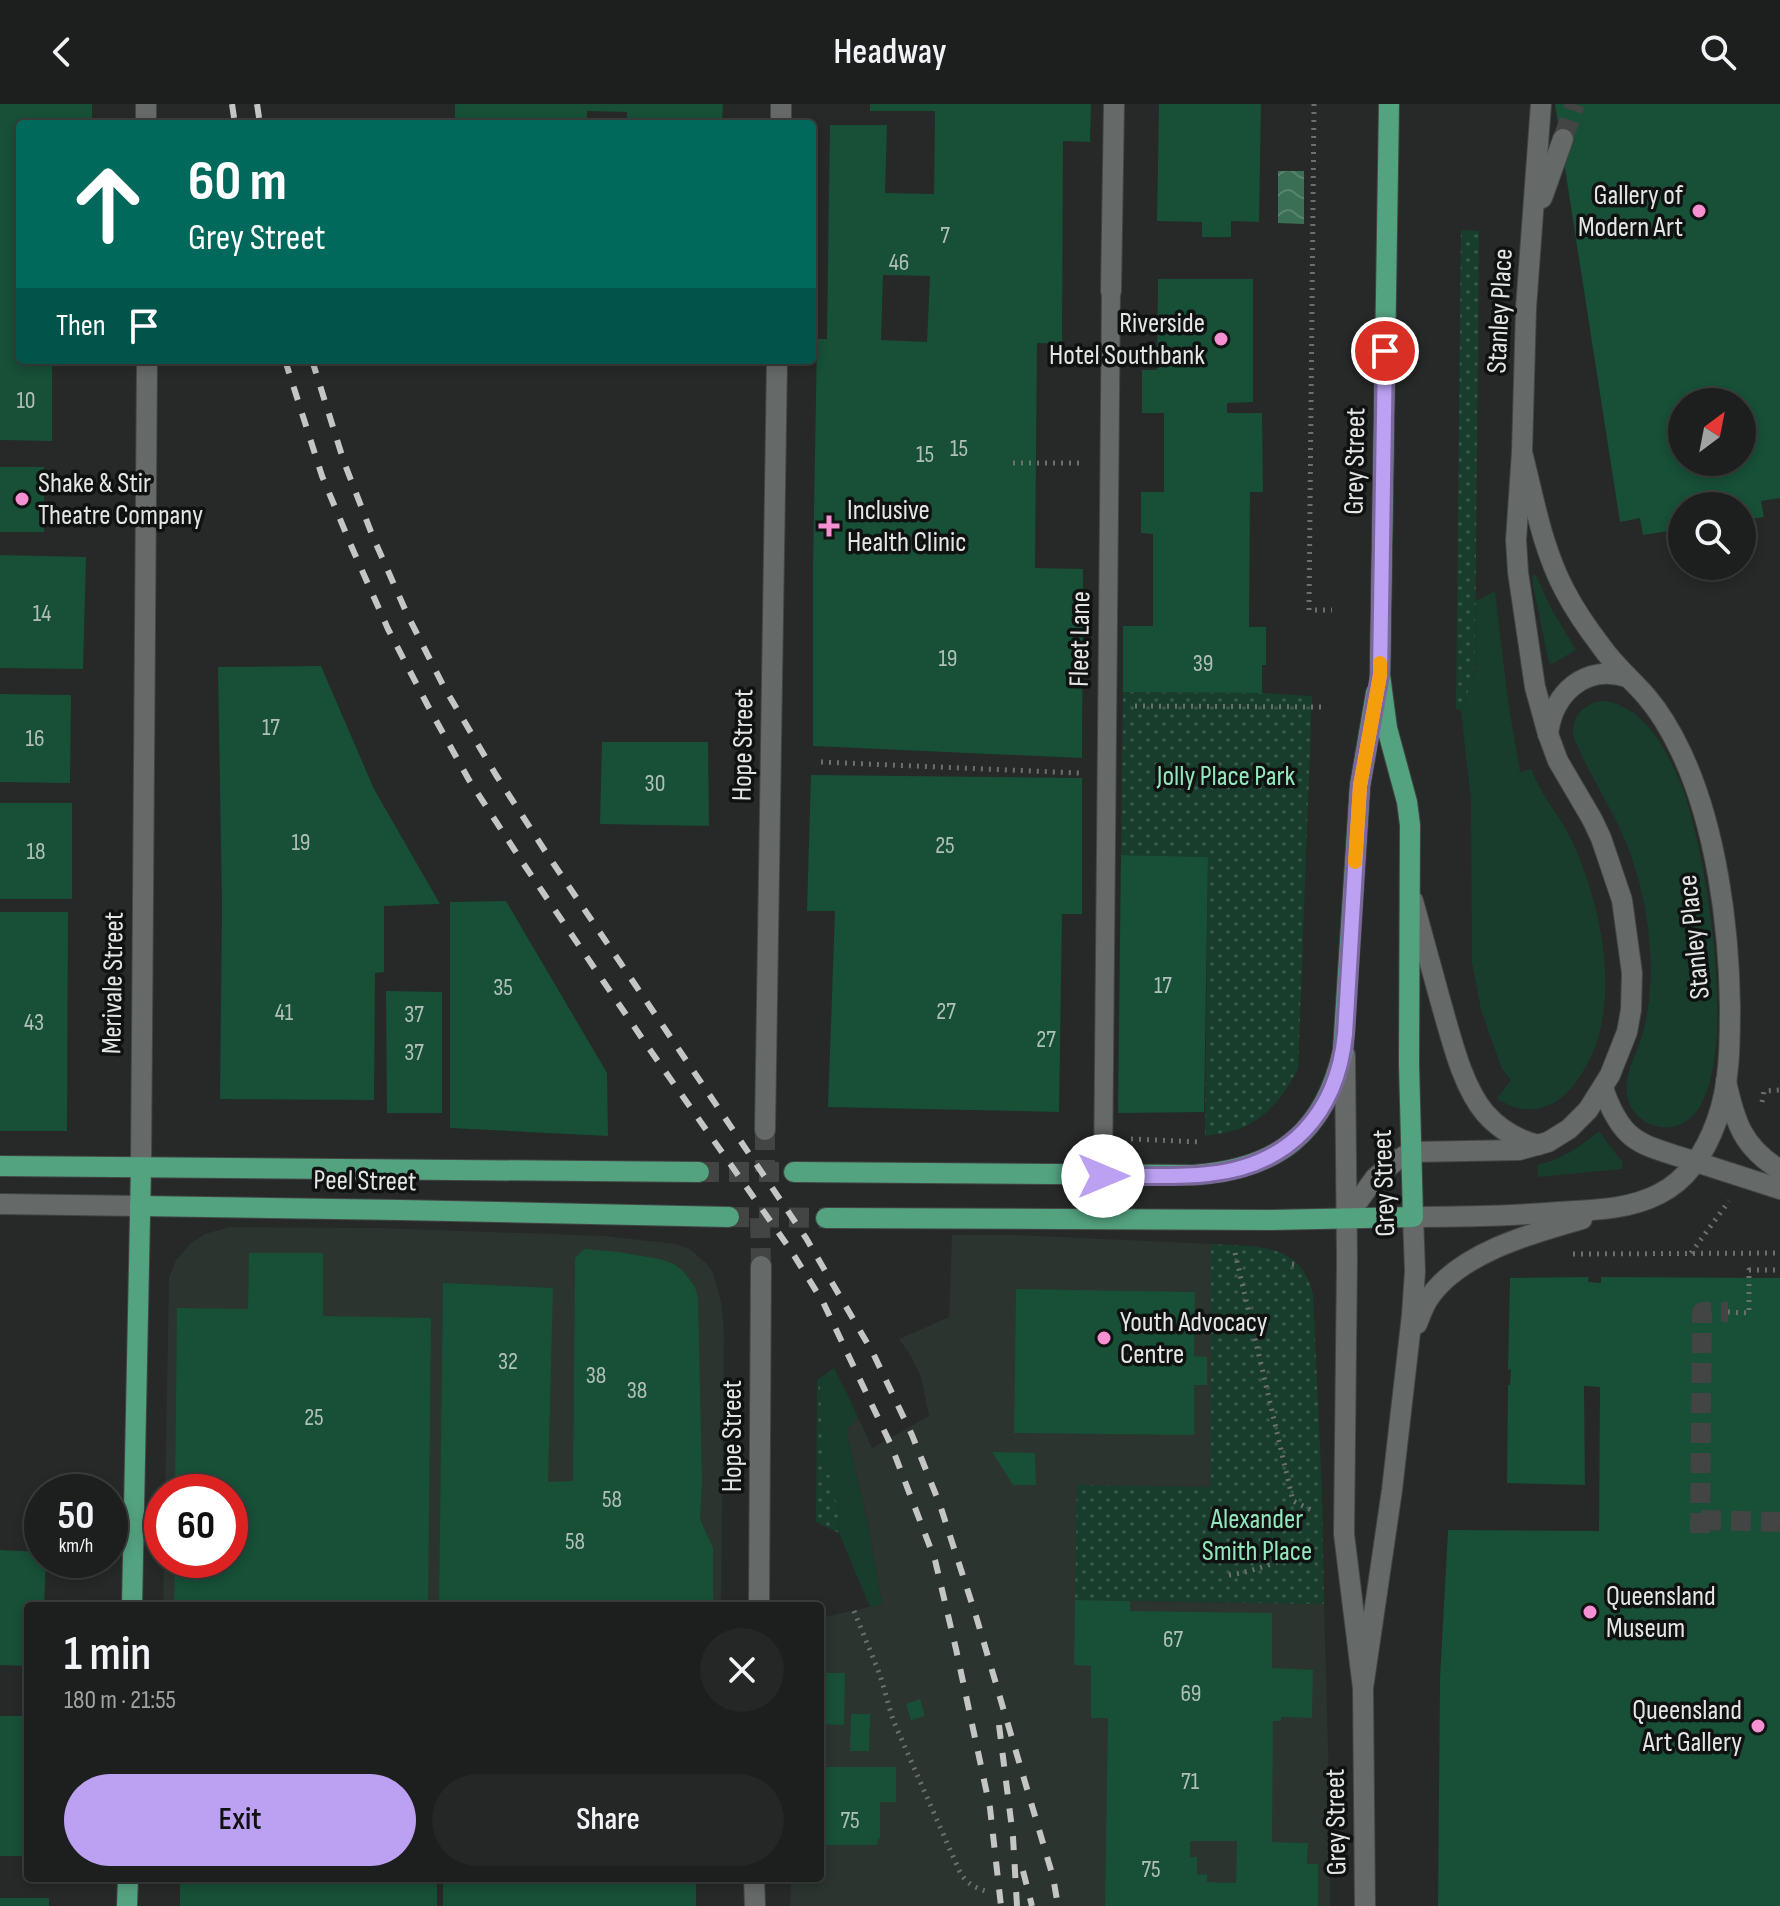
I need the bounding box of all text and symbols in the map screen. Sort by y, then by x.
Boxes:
icon: back [40,30,84,74]
icon: search [1696,30,1740,74]
text: Headway [834,31,946,74]
text: 60 m [188,149,287,216]
icon: ahead [56,152,160,256]
place label: Gallery of Modern Art [1578,179,1684,244]
marker: Gallery of Modern Art [1690,202,1708,220]
text: Grey Street [188,217,326,260]
house number: 7 [940,221,950,250]
house number: 46 [889,248,909,277]
street label: Stanley Place [1480,248,1520,374]
icon: arrive [122,304,166,348]
place label: Riverside Hotel Southbank [1049,307,1205,372]
text: Then [56,308,106,344]
pin [1351,317,1419,385]
icon: arrive [1363,329,1407,373]
marker: Riverside Hotel Southbank [1212,330,1230,348]
house number: 10 [16,386,36,415]
north arrow [1668,388,1756,476]
map controls [1668,388,1756,580]
street label: Grey Street [1338,407,1372,515]
house number: 15 [950,434,968,463]
house number: 15 [916,440,934,469]
place label: Shake & Stir Theatre Company [38,467,203,532]
marker: Shake & Stir Theatre Company [13,490,31,508]
button: search [1668,492,1756,580]
place label: Inclusive Health Clinic [847,494,966,559]
marker: Inclusive Health Clinic [818,515,840,537]
street label: Fleet Lane [1063,591,1097,687]
house number: 14 [33,599,51,628]
house number: 19 [938,644,958,673]
house number: 39 [1193,649,1213,678]
street label: Hope Street [726,689,760,801]
house number: 17 [262,713,280,742]
house number: 16 [26,724,44,753]
park label: Jolly Place Park [1156,760,1296,793]
house number: 30 [645,769,665,798]
house number: 19 [291,828,311,857]
house number: 25 [935,831,955,860]
house number: 18 [27,837,45,866]
street label: Stanley Place [1671,873,1717,1001]
street label: Merivale Street [95,912,131,1054]
house number: 17 [1154,971,1172,1000]
house number: 35 [493,973,513,1002]
house number: 27 [936,997,956,1026]
house number: 41 [275,998,294,1027]
house number: 37 [404,1000,424,1029]
house number: 43 [24,1008,44,1037]
house number: 27 [1036,1025,1056,1054]
house number: 37 [404,1038,424,1067]
street label: Grey Street [1366,1129,1402,1237]
position arrow [1061,1134,1145,1218]
street label: Peel Street [313,1164,417,1198]
place label: Youth Advocacy Centre [1120,1306,1268,1371]
marker: Youth Advocacy Centre [1095,1329,1113,1347]
house number: 32 [498,1347,518,1376]
house number: 38 [586,1361,606,1390]
house number: 38 [627,1376,647,1405]
street label: Hope Street [716,1380,749,1492]
house number: 25 [304,1403,324,1432]
speed limit sign: 60 [144,1474,248,1578]
house number: 58 [602,1485,622,1514]
text: 50 [58,1492,94,1540]
park label: Alexander Smith Place [1202,1503,1312,1568]
house number: 58 [565,1527,585,1556]
text: km/h [59,1534,93,1558]
place label: Queensland Museum [1606,1580,1716,1645]
marker: Queensland Museum [1581,1603,1599,1621]
house number: 67 [1163,1625,1183,1654]
text: 1 min [64,1626,151,1683]
button: close [700,1628,784,1712]
house number: 69 [1181,1679,1202,1708]
text: 180 m · 21:55 [64,1685,176,1716]
place label: Queensland Art Gallery [1632,1694,1742,1759]
marker: Queensland Art Gallery [1749,1717,1767,1735]
house number: 71 [1181,1767,1200,1796]
street label: Grey Street [1319,1768,1353,1876]
button: Exit [64,1774,416,1866]
button: Share [432,1774,784,1866]
house number: 75 [840,1806,860,1835]
house number: 75 [1141,1855,1161,1884]

